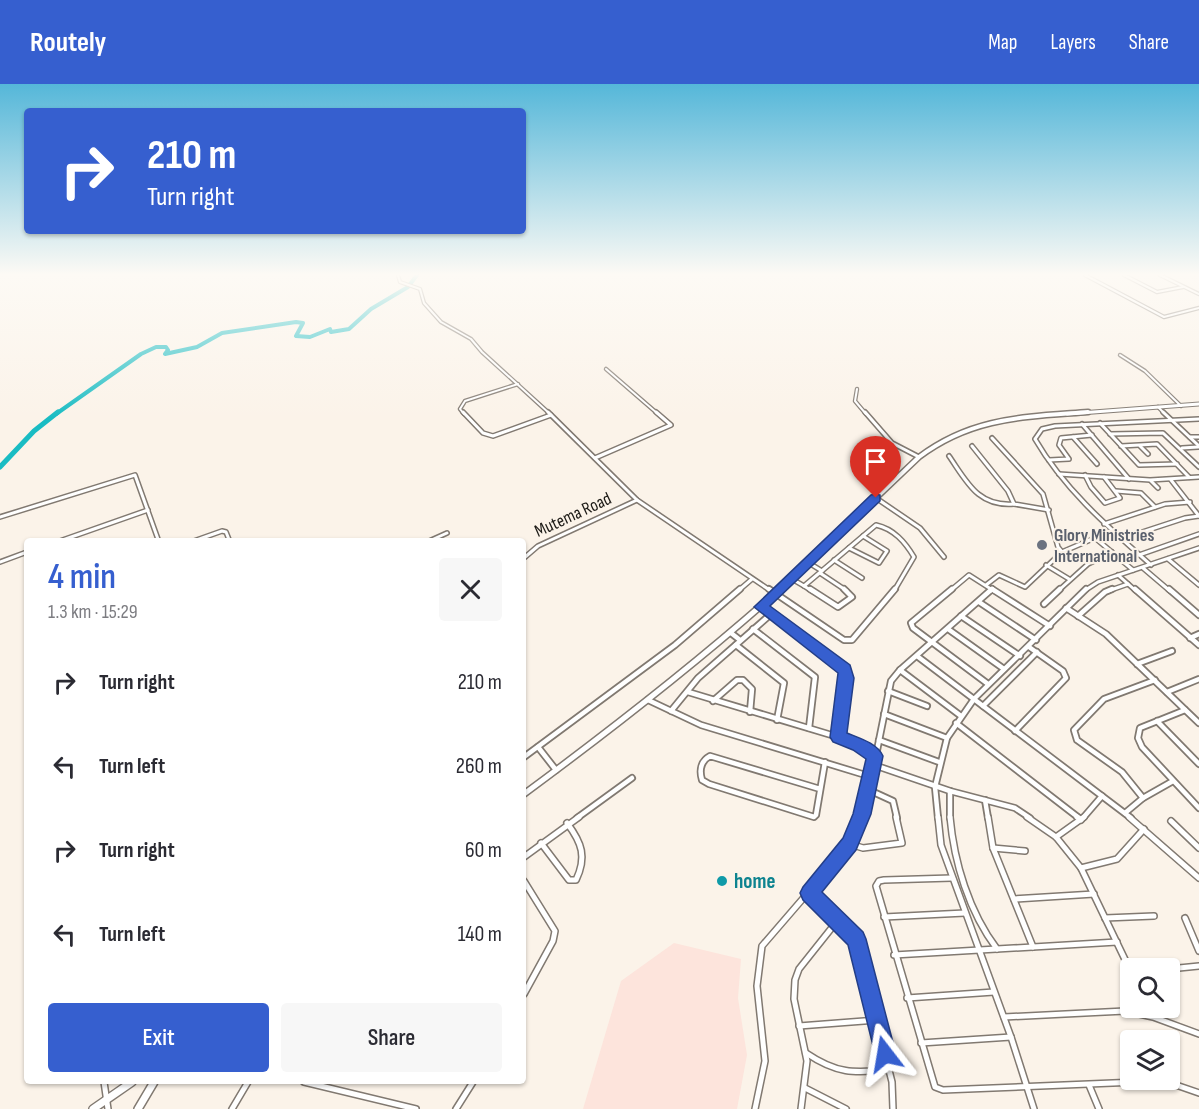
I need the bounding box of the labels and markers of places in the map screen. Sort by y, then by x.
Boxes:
pin [850,436,901,498]
place label: Glory Ministries International [1054,525,1154,567]
marker: Glory Ministries International [1035,538,1049,552]
place label: home [734,869,775,894]
marker: home [715,874,729,888]

